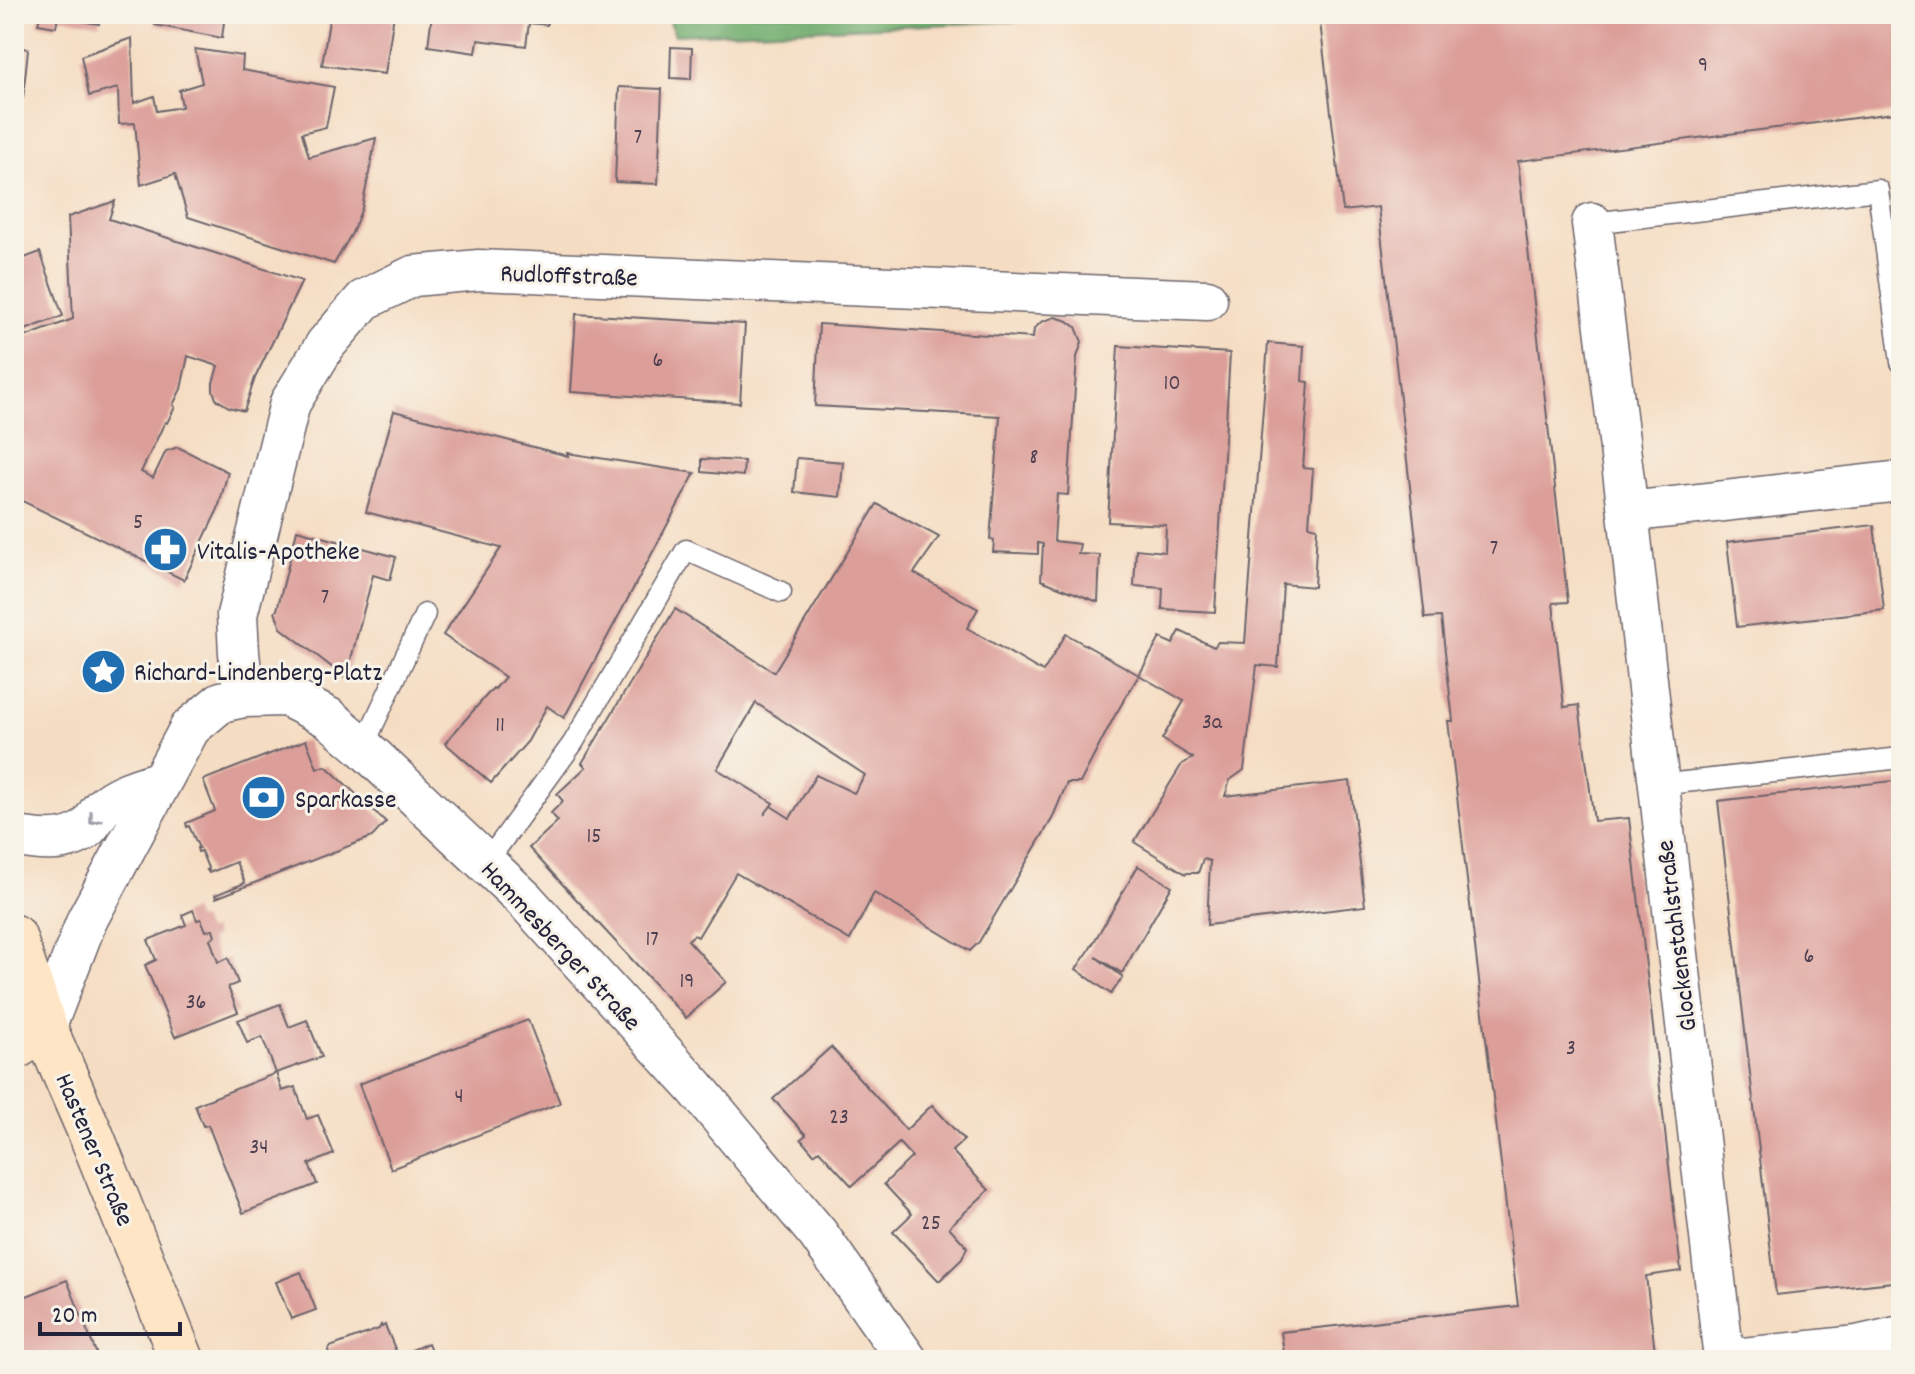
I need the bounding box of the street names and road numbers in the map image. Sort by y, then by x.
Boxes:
street label: Rudloffstraße [499,257,638,298]
street label: Glockenstahlstraße [1648,838,1709,1033]
street label: Hammesberger Straße [471,854,648,1041]
street label: Hastener Straße [44,1068,142,1233]

